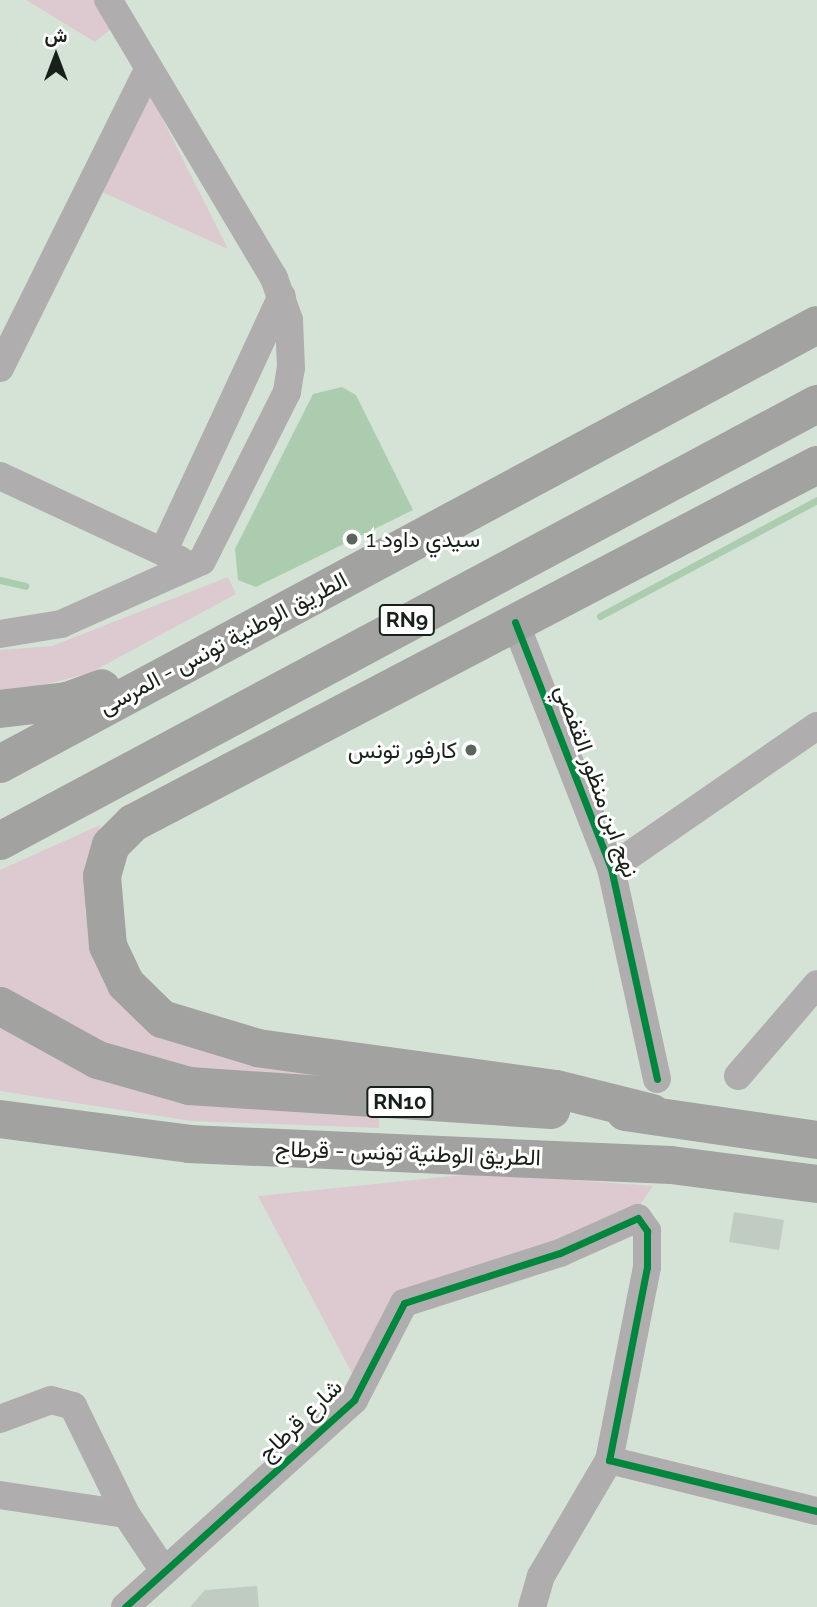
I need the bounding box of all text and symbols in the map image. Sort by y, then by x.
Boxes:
north arrow [21,21,91,91]
text: ش [45,24,67,46]
place label: سيدي داود 1 [366,525,480,553]
marker: سيدي داود 1 [344,531,360,547]
street label: الطريق الوطنية تونس - المرسى [94,566,352,720]
road number: RN9 [377,602,437,638]
street label: نهج ابن منظور القفصي [549,681,645,881]
place label: كارفور تونس [348,736,457,764]
marker: كارفور تونس [463,742,479,758]
road number: RN10 [365,1084,435,1120]
street label: الطريق الوطنية تونس - قرطاج [275,1135,541,1171]
street label: شارع قرطاج [252,1373,348,1467]

